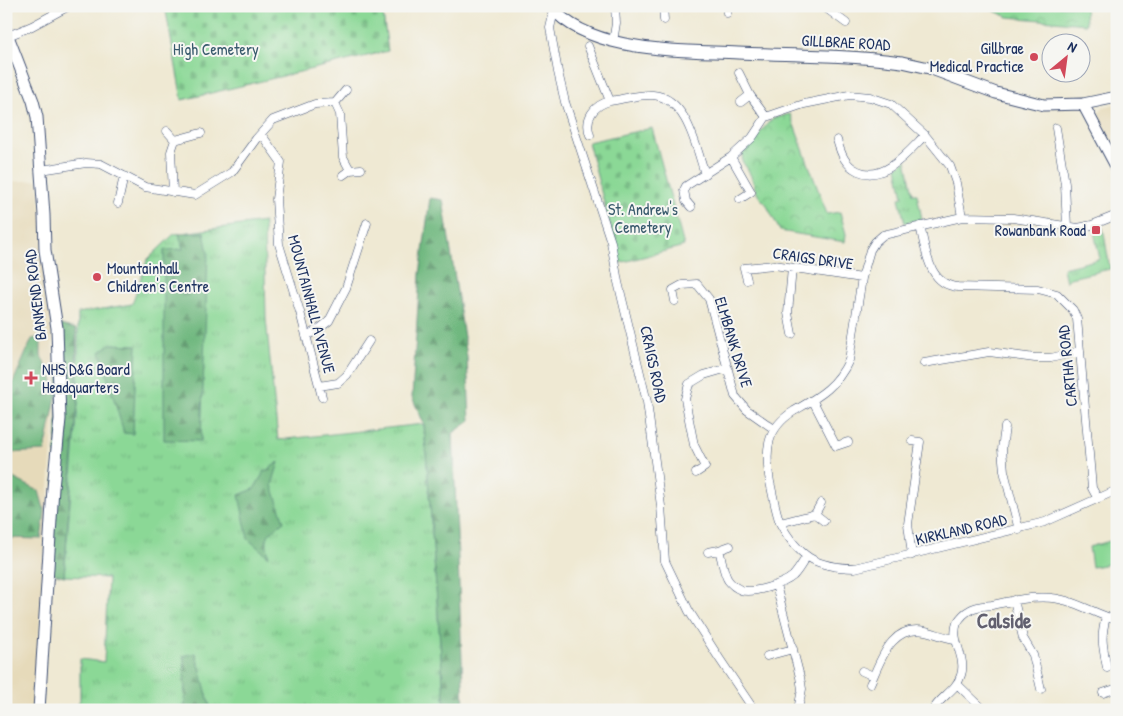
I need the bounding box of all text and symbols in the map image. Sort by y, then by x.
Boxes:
street label: GILLBRAE ROAD [801,29,891,55]
north arrow [1040,32,1090,82]
text: N [1065,36,1081,57]
place label: Gillbrae Medical Practice [930,37,1025,77]
park label: High Cemetery [173,38,259,60]
marker: Gillbrae Medical Practice [1028,51,1040,63]
park label: St. Andrew's Cemetery [608,198,678,238]
place label: Rowanbank Road [995,219,1086,241]
marker: Rowanbank Road [1090,224,1102,236]
street label: MOUNTAINHALL AVENUE [283,232,341,376]
street label: CRAIGS DRIVE [771,241,855,275]
street label: BANKEND ROAD [18,248,51,342]
place label: Mountainhall Children's Centre [107,257,210,297]
marker: Mountainhall Children's Centre [91,271,103,283]
street label: ELMBANK DRIVE [710,294,758,390]
street label: CRAIGS ROAD [635,324,673,405]
street label: CARTHA ROAD [1052,324,1082,408]
place label: NHS D&G Board Headquarters [42,358,130,398]
marker: NHS D&G Board Headquarters [24,371,38,385]
street label: KIRKLAND ROAD [913,508,1009,550]
district label: Calside [977,606,1032,635]

